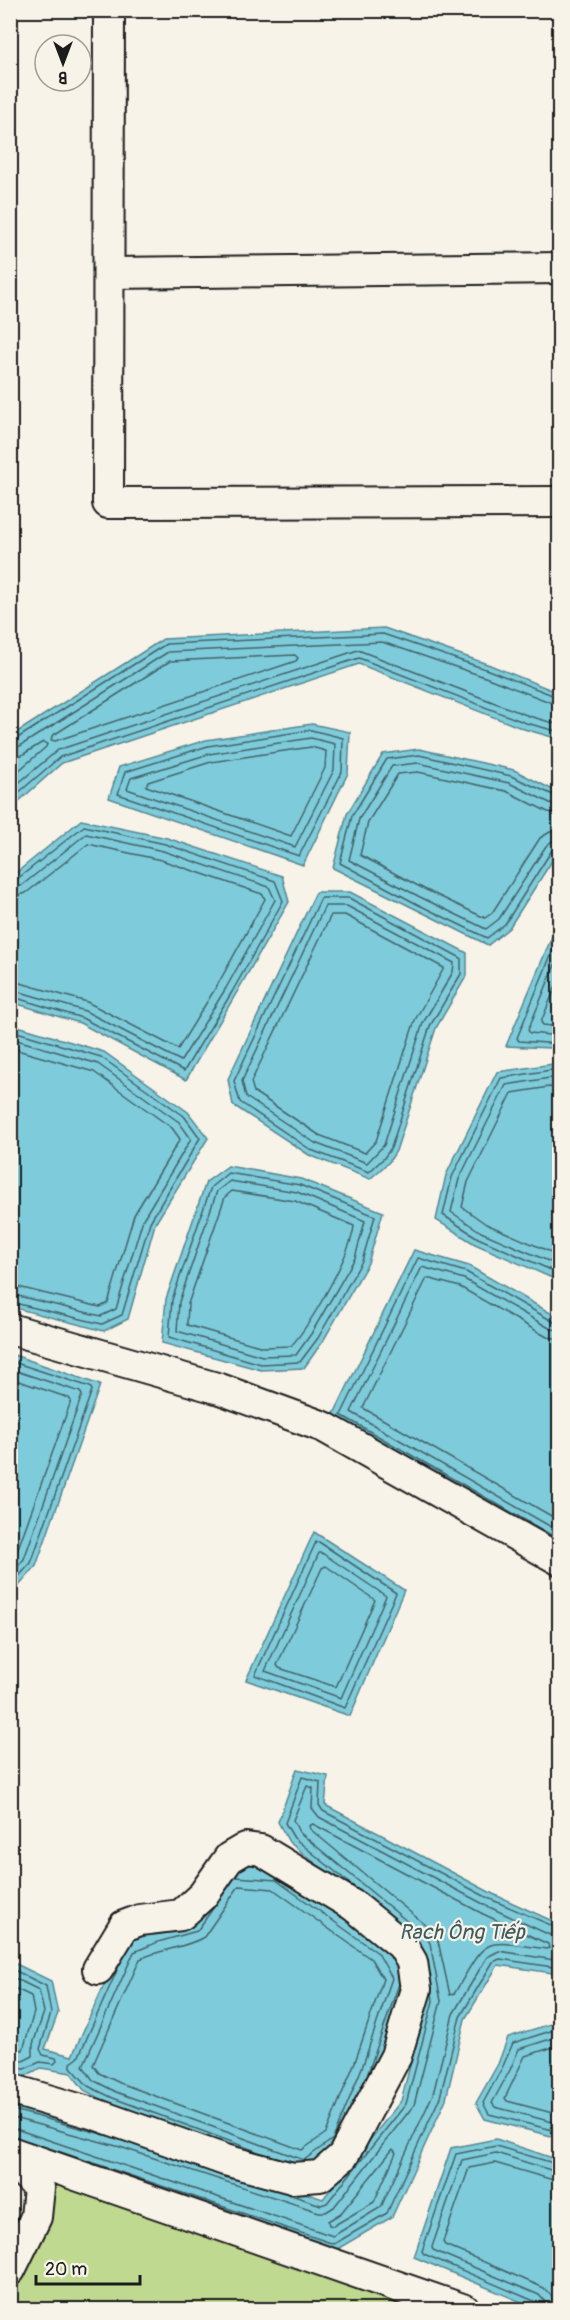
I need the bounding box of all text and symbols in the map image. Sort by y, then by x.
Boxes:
north arrow [33,33,93,93]
text: B [58,67,68,87]
water label: Rạch Ông Tiếp [399,1919,526,1946]
scale bar [36,2248,140,2286]
text: 20 m [45,2258,87,2281]

